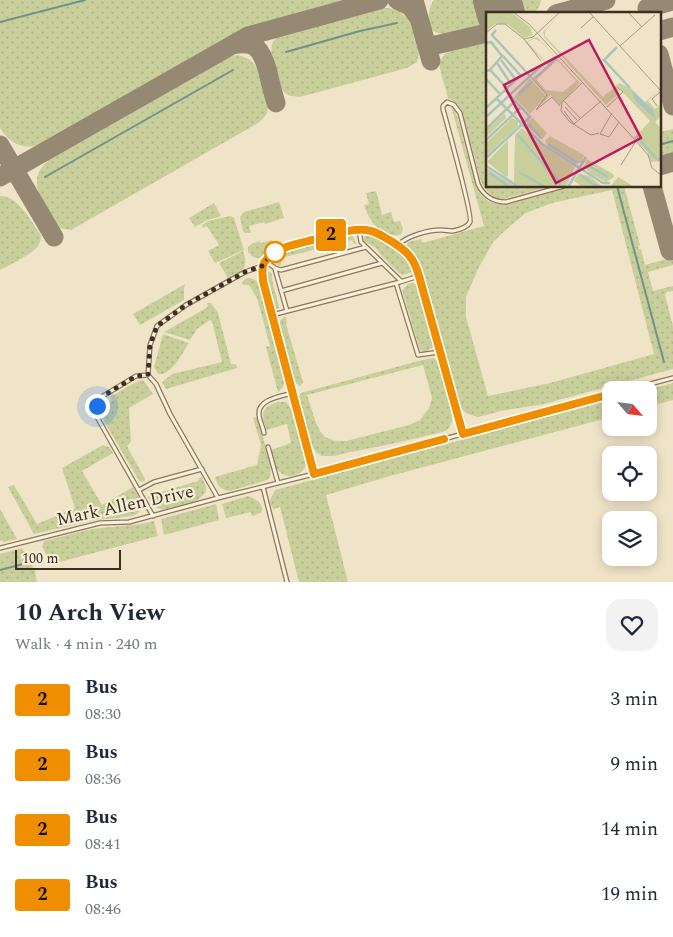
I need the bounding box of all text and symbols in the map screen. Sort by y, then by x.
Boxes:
inset map [486,12,660,188]
line badge: 2 [315,219,347,251]
text: 2 [326,221,336,248]
unlabelled marker [264,241,286,263]
north arrow [602,381,658,436]
map controls [602,381,657,566]
your location [85,394,110,419]
button: locate [602,446,657,501]
street label: Mark Allen Drive [54,478,196,533]
button: layers [602,511,657,566]
scale bar [15,547,121,570]
text: 100 m [22,548,59,569]
text: 10 Arch View [15,595,164,631]
button: heart [606,599,658,651]
text: Walk · 4 min · 240 m [15,632,158,656]
text: Bus [85,673,118,702]
text: 3 min [610,685,658,714]
text: 2 [37,686,48,713]
text: 08:30 [85,702,121,726]
text: Bus [85,738,118,767]
text: 9 min [610,750,658,779]
text: 2 [37,751,48,778]
text: 08:36 [85,767,121,791]
text: Bus [85,803,118,832]
text: 14 min [601,815,658,844]
text: 2 [37,816,48,843]
text: 08:41 [85,832,121,856]
text: Bus [85,868,118,897]
text: 19 min [601,880,658,909]
text: 2 [37,881,48,908]
text: 08:46 [85,897,121,921]

